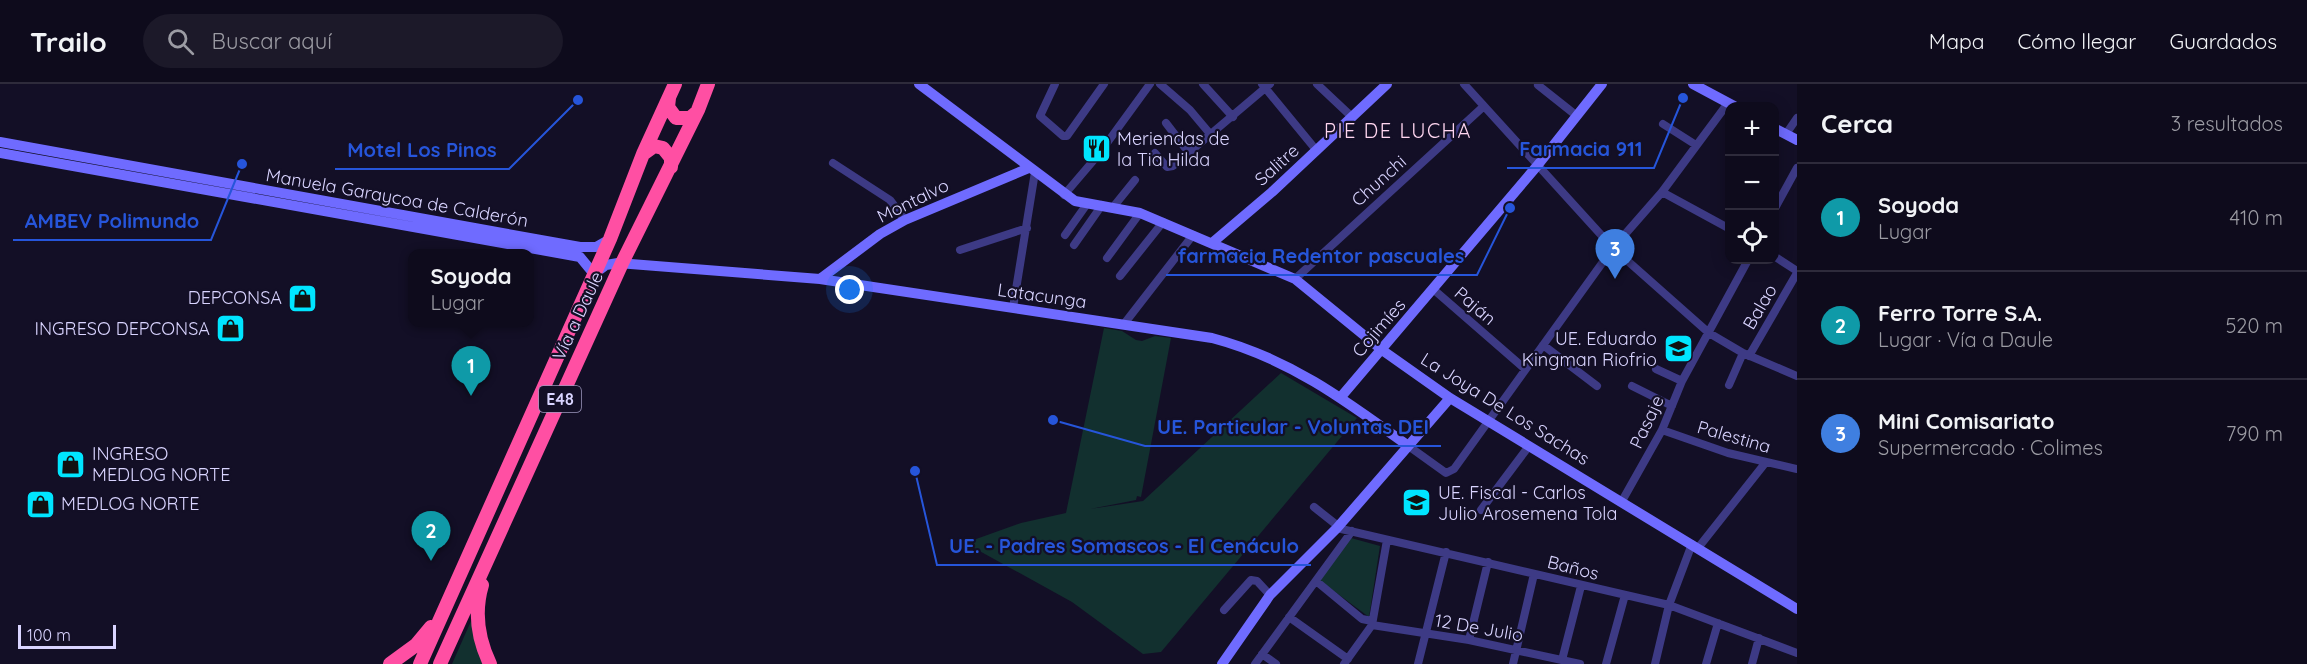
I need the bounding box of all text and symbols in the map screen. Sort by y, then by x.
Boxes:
search box [143,14,563,68]
text: Trailo [30,24,107,59]
icon: search [164,25,197,58]
text: Buscar aquí [212,27,332,55]
text: Mapa [1929,28,1984,54]
text: Cómo llegar [2017,28,2136,54]
text: Guardados [2169,28,2277,54]
map controls [1725,102,1779,264]
button: + [1725,102,1779,156]
text: Cerca [1821,107,1893,140]
text: 3 resultados [2171,111,2283,136]
district label: PIE DE LUCHA [1324,118,1472,143]
place label: Meriendas de la Tia Hilda [1117,127,1230,171]
callout: Farmacia 911 [1507,130,1654,168]
callout: Motel Los Pinos [335,131,509,169]
restaurant icon: Meriendas de la Tia Hilda [1080,133,1112,165]
text: Farmacia 911 [1519,136,1643,161]
text: Motel Los Pinos [347,137,497,162]
street label: Salitre [1250,139,1304,191]
street label: Chunchi [1346,150,1411,211]
button: − [1725,156,1779,210]
street label: Manuela Garaycoa de Calderón [264,163,530,232]
street label: Montalvo [873,173,953,228]
text: Soyoda [1878,191,1959,219]
callout: AMBEV Polimundo [13,202,211,240]
text: 1 [1837,205,1844,230]
text: 410 m [2230,205,2283,230]
text: AMBEV Polimundo [25,208,199,233]
button: locate [1725,210,1779,264]
text: Lugar [1878,219,1932,244]
pin: 3 [1596,230,1634,279]
callout: farmacia Redentor pascuales [1166,237,1477,275]
text: farmacia Redentor pascuales [1178,243,1464,268]
popup [408,249,534,327]
text: Soyoda [430,262,512,290]
street label: Vía a Daule [547,268,608,364]
your location [835,275,864,304]
street label: Latacunga [996,278,1088,313]
street label: Balao [1737,280,1782,334]
street label: Paján [1450,281,1501,330]
shop icon: DEPCONSA [287,282,319,314]
place label: DEPCONSA [188,286,282,309]
text: Lugar [430,290,485,315]
street label: Cojimíes [1347,294,1410,362]
text: Ferro Torre S.A. [1878,299,2042,327]
shop icon: INGRESO DEPCONSA [215,313,247,345]
text: 2 [1835,313,1846,338]
text: 520 m [2225,313,2283,338]
place label: INGRESO DEPCONSA [34,317,210,340]
place label: UE. Eduardo Kingman Riofrio [1522,327,1657,371]
text: Lugar · Vía a Daule [1878,327,2053,352]
school or university icon: UE. Eduardo Kingman Riofrio [1662,333,1694,365]
pin: 1 [452,346,490,396]
street label: La Joya De Los Sachas [1417,347,1594,470]
road number: E48 [539,386,581,412]
street label: Pasaje [1624,392,1669,452]
text: Mini Comisariato [1878,407,2054,435]
callout: UE. Particular - Voluntas DEI [1145,408,1441,446]
text: UE. Particular - Voluntas DEI [1157,414,1429,439]
street label: Palestina [1695,415,1774,458]
text: 3 [1835,421,1846,446]
text: 790 m [2226,421,2283,446]
text: Supermercado · Colimes [1878,435,2103,460]
place label: INGRESO MEDLOG NORTE [92,442,230,486]
shop icon: INGRESO MEDLOG NORTE [55,448,87,480]
place label: UE. Fiscal - Carlos Julio Arosemena Tola [1438,481,1617,525]
school or university icon: UE. Fiscal - Carlos Julio Arosemena Tola [1401,487,1433,519]
shop icon: MEDLOG NORTE [24,488,56,520]
place label: MEDLOG NORTE [61,492,199,515]
pin: 2 [412,512,450,561]
callout: UE. - Padres Somascos - El Cenáculo [937,527,1311,565]
text: UE. - Padres Somascos - El Cenáculo [949,533,1299,558]
street label: Baños [1545,550,1601,585]
street label: 12 De Julio [1433,608,1525,647]
scale bar [18,622,116,650]
text: 100 m [27,625,71,645]

